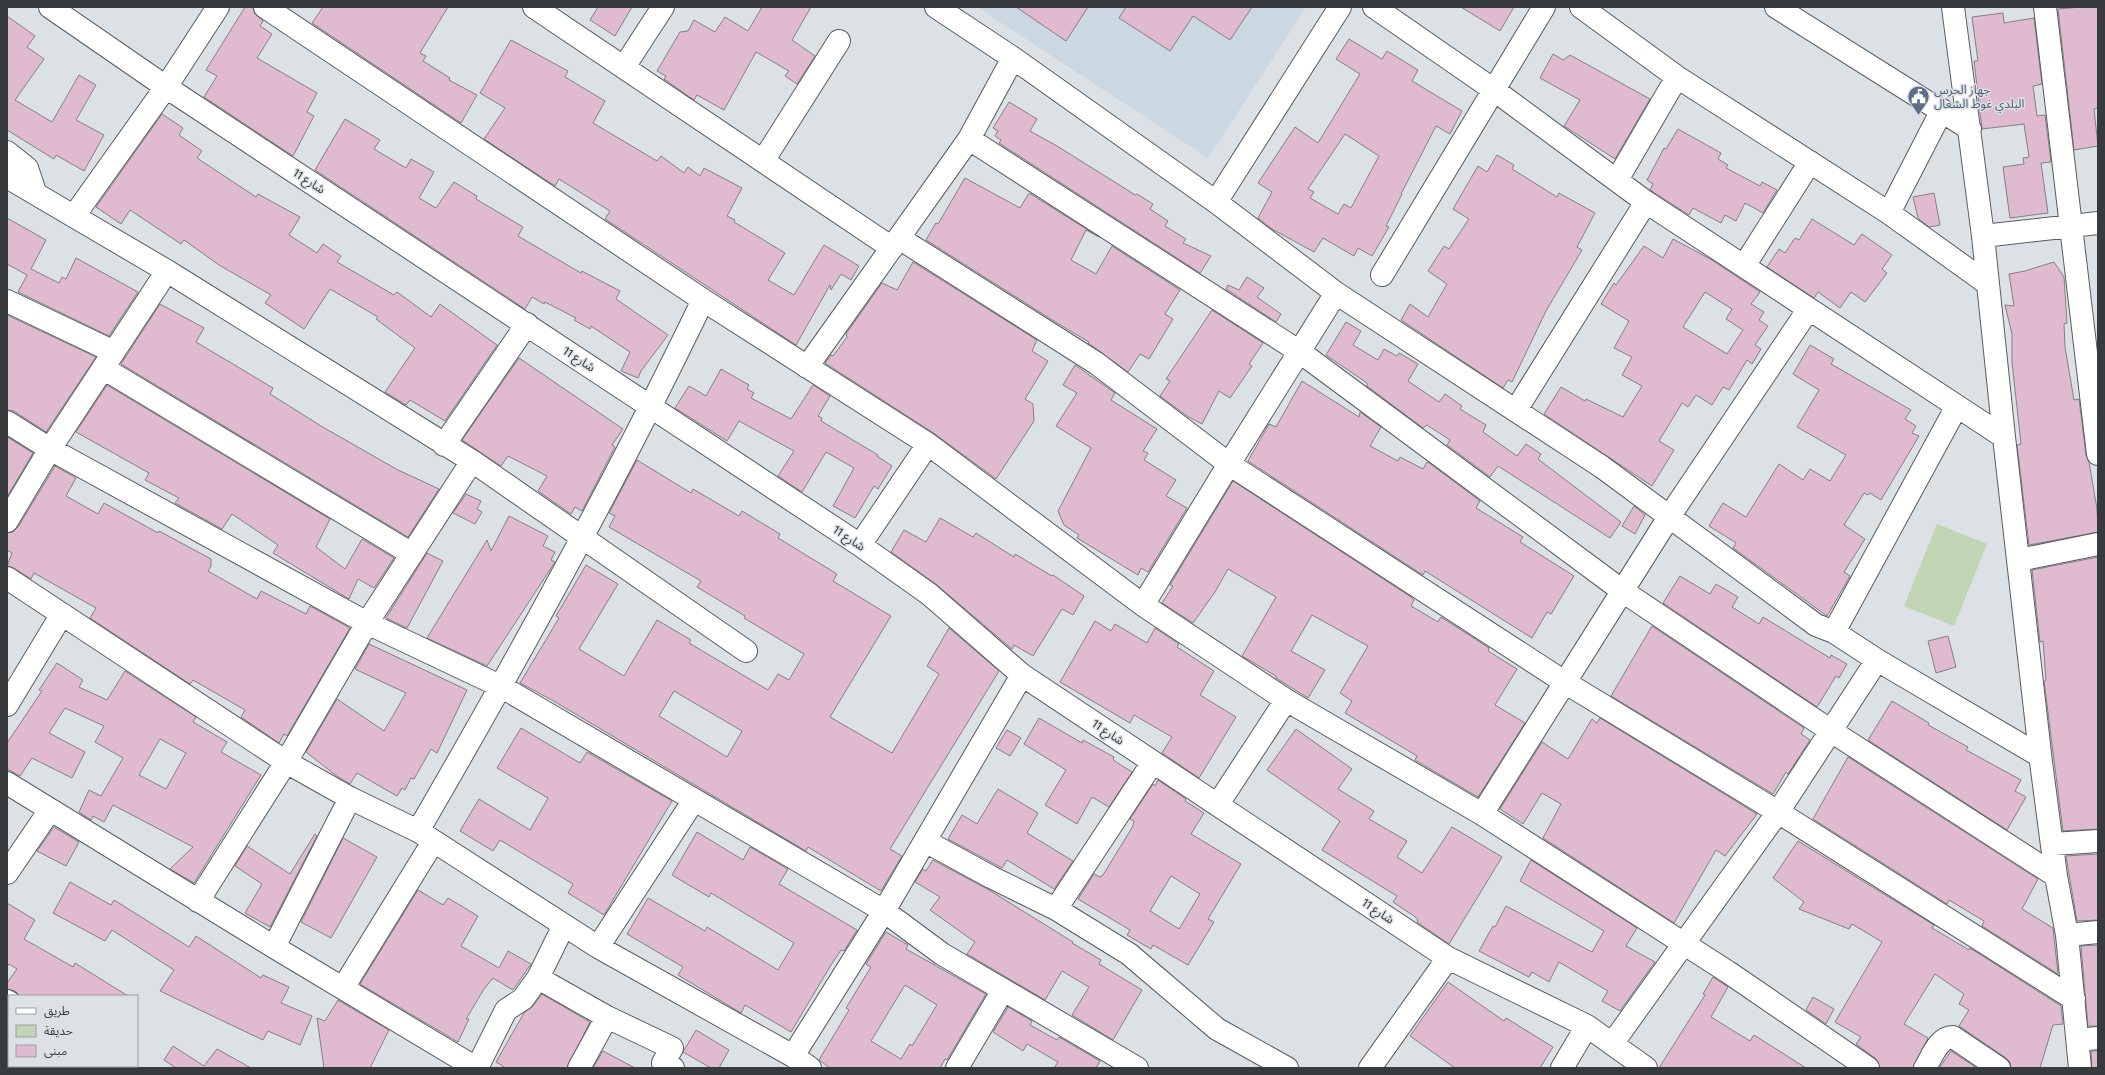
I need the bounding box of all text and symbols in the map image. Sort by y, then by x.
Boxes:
place label: جهاز الحرس البلدي غوط الشعال [1934,83,2024,114]
public building icon: جهاز الحرس البلدي غوط الشعال [1906,84,1932,117]
street label: شارع 11 [289,165,328,198]
street label: شارع 11 [559,343,598,376]
street label: شارع 11 [829,522,868,555]
street label: شارع 11 [1088,716,1127,749]
street label: شارع 11 [1358,895,1397,928]
legend [8,995,138,1067]
text: طريق [44,1004,70,1019]
text: حديقة [44,1024,73,1038]
text: مبنى [44,1044,67,1058]

